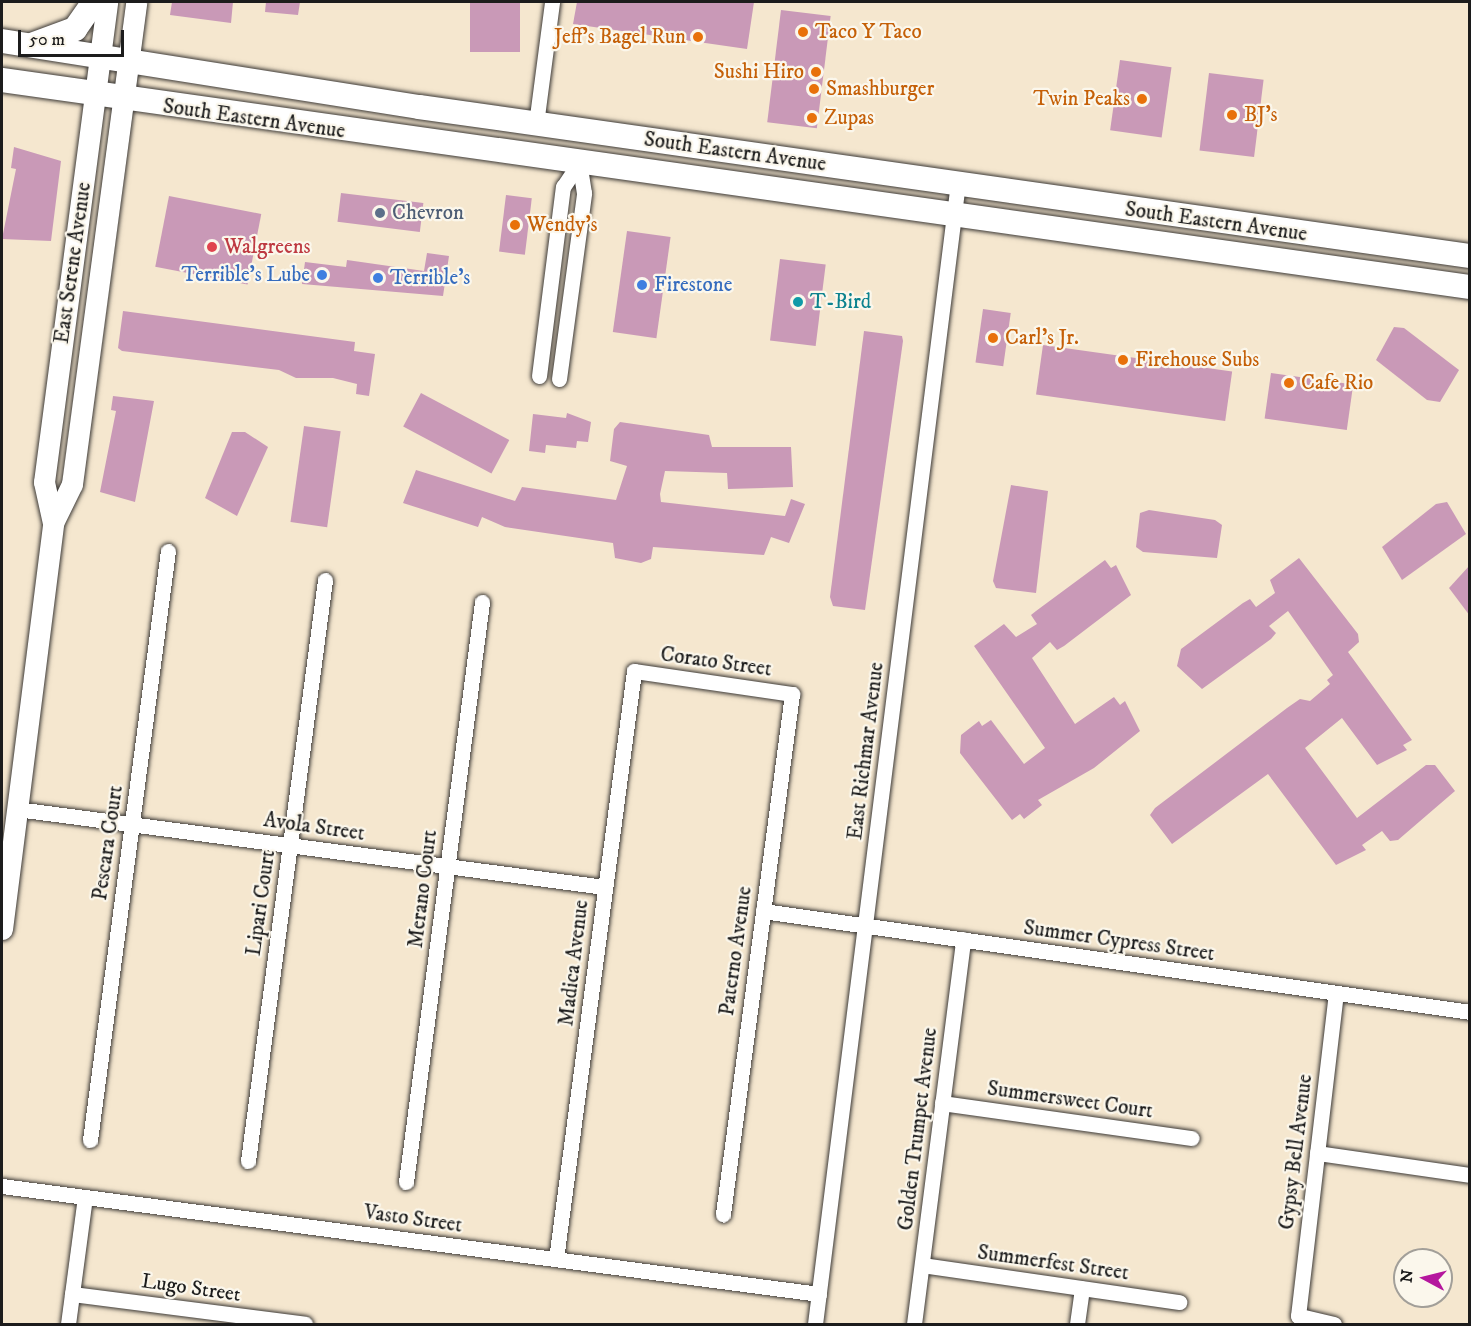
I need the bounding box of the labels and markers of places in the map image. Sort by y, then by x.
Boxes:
place label: Taco Y Taco [815,19,922,45]
place label: Jeff's Bagel Run [554,24,686,50]
marker: Taco Y Taco [796,25,810,39]
marker: Jeff's Bagel Run [691,30,705,44]
place label: Sushi Hiro [714,59,804,85]
marker: Sushi Hiro [809,65,823,79]
place label: Smashburger [826,76,934,102]
marker: Smashburger [807,82,821,96]
place label: Twin Peaks [1033,86,1130,112]
marker: Twin Peaks [1135,92,1149,106]
place label: BJ's [1244,102,1278,128]
place label: Zupas [824,105,874,131]
marker: BJ's [1225,108,1239,122]
marker: Zupas [805,111,819,125]
place label: Chevron [392,200,464,226]
marker: Chevron [373,206,387,220]
place label: Wendy's [527,212,598,238]
marker: Wendy's [508,218,522,232]
place label: Walgreens [224,234,311,260]
marker: Walgreens [205,240,219,254]
place label: Terrible's Lube [181,262,310,288]
place label: Terrible's [390,265,470,291]
marker: Terrible's Lube [315,268,329,282]
marker: Terrible's [371,271,385,285]
place label: Firestone [654,272,732,298]
marker: Firestone [635,278,649,292]
place label: T-Bird [810,289,871,315]
marker: T-Bird [791,295,805,309]
place label: Carl's Jr. [1005,325,1079,351]
marker: Carl's Jr. [986,331,1000,345]
place label: Firehouse Subs [1135,347,1259,373]
marker: Firehouse Subs [1116,353,1130,367]
place label: Cafe Rio [1301,370,1373,396]
marker: Cafe Rio [1282,376,1296,390]

